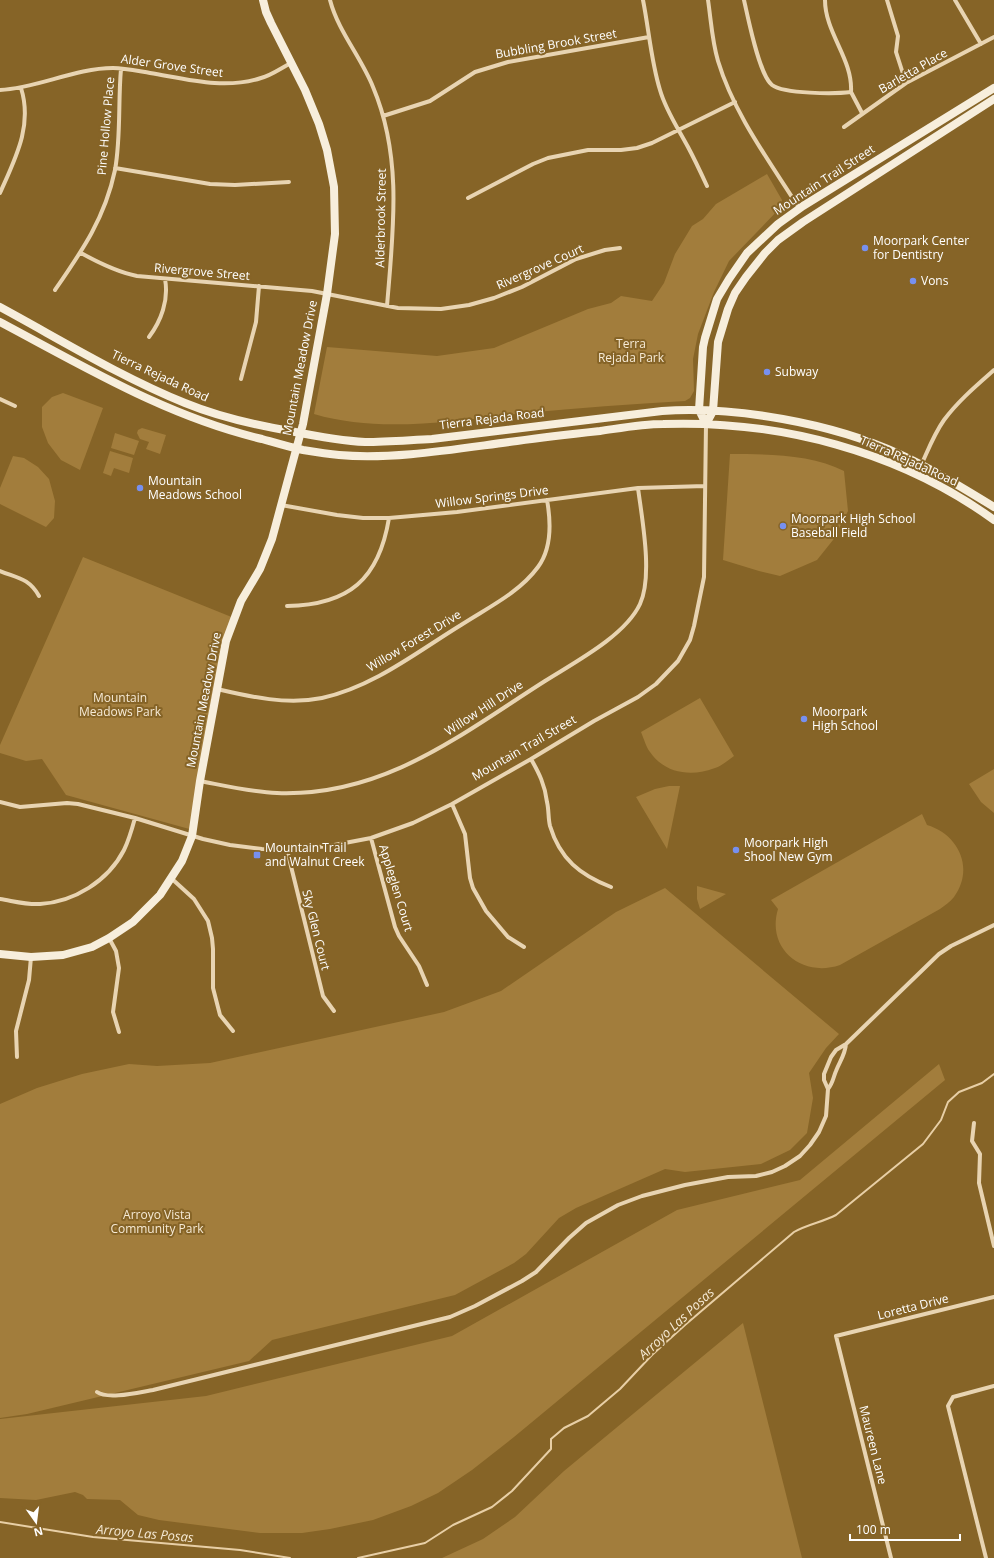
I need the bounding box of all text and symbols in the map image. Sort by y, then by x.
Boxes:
street label: Bubbling Brook Street [494,24,618,63]
street label: Barletta Place [875,44,950,97]
street label: Alder Grove Street [120,50,224,81]
street label: Pine Hollow Place [93,76,118,176]
street label: Mountain Trail Street [770,140,878,219]
street label: Alderbrook Street [371,168,390,268]
place label: Moorpark Center for Dentistry [873,232,969,263]
street label: Rivergrove Court [493,240,586,293]
marker: Moorpark Center for Dentistry [860,243,870,253]
street label: Rivergrove Street [153,259,251,284]
place label: Vons [921,272,949,289]
marker: Vons [908,276,918,286]
street label: Mountain Meadow Drive [278,298,321,437]
park label: Terra Rejada Park [598,335,665,366]
street label: Tierra Rejada Road [109,346,212,406]
place label: Subway [775,363,819,380]
marker: Subway [762,367,772,377]
street label: Tierra Rejada Road [439,404,545,433]
street label: Tierra Rejada Road [858,431,961,490]
place label: Mountain Meadows School [148,472,242,503]
street label: Willow Springs Drive [434,481,550,512]
marker: Mountain Meadows School [135,483,145,493]
place label: Moorpark High School Baseball Field [791,510,916,541]
marker: Moorpark High School Baseball Field [778,521,788,531]
street label: Willow Forest Drive [363,606,464,676]
street label: Mountain Meadow Drive [182,630,225,769]
street label: Willow Hill Drive [441,676,526,739]
park label: Mountain Meadows Park [79,689,162,720]
place label: Moorpark High School [812,703,878,734]
street label: Mountain Trail Street [468,711,579,784]
marker: Moorpark High School [799,714,809,724]
place label: Moorpark High Shool New Gym [744,834,833,865]
place label: Mountain Trail and Walnut Creek [265,839,365,870]
street label: Appleglen Court [375,842,418,933]
marker: Moorpark High Shool New Gym [731,845,741,855]
marker: Mountain Trail and Walnut Creek [252,850,262,860]
street label: Sky Glen Court [298,888,335,972]
park label: Arroyo Vista Community Park [110,1206,204,1237]
water label: Arroyo Las Posas [634,1283,718,1363]
street label: Loretta Drive [875,1289,951,1324]
street label: Maureen Lane [855,1404,892,1486]
north arrow [16,1502,56,1542]
scale bar [850,1516,960,1542]
water label: Arroyo Las Posas [95,1520,195,1546]
text: 100 m [856,1521,891,1538]
text: N [32,1524,45,1541]

